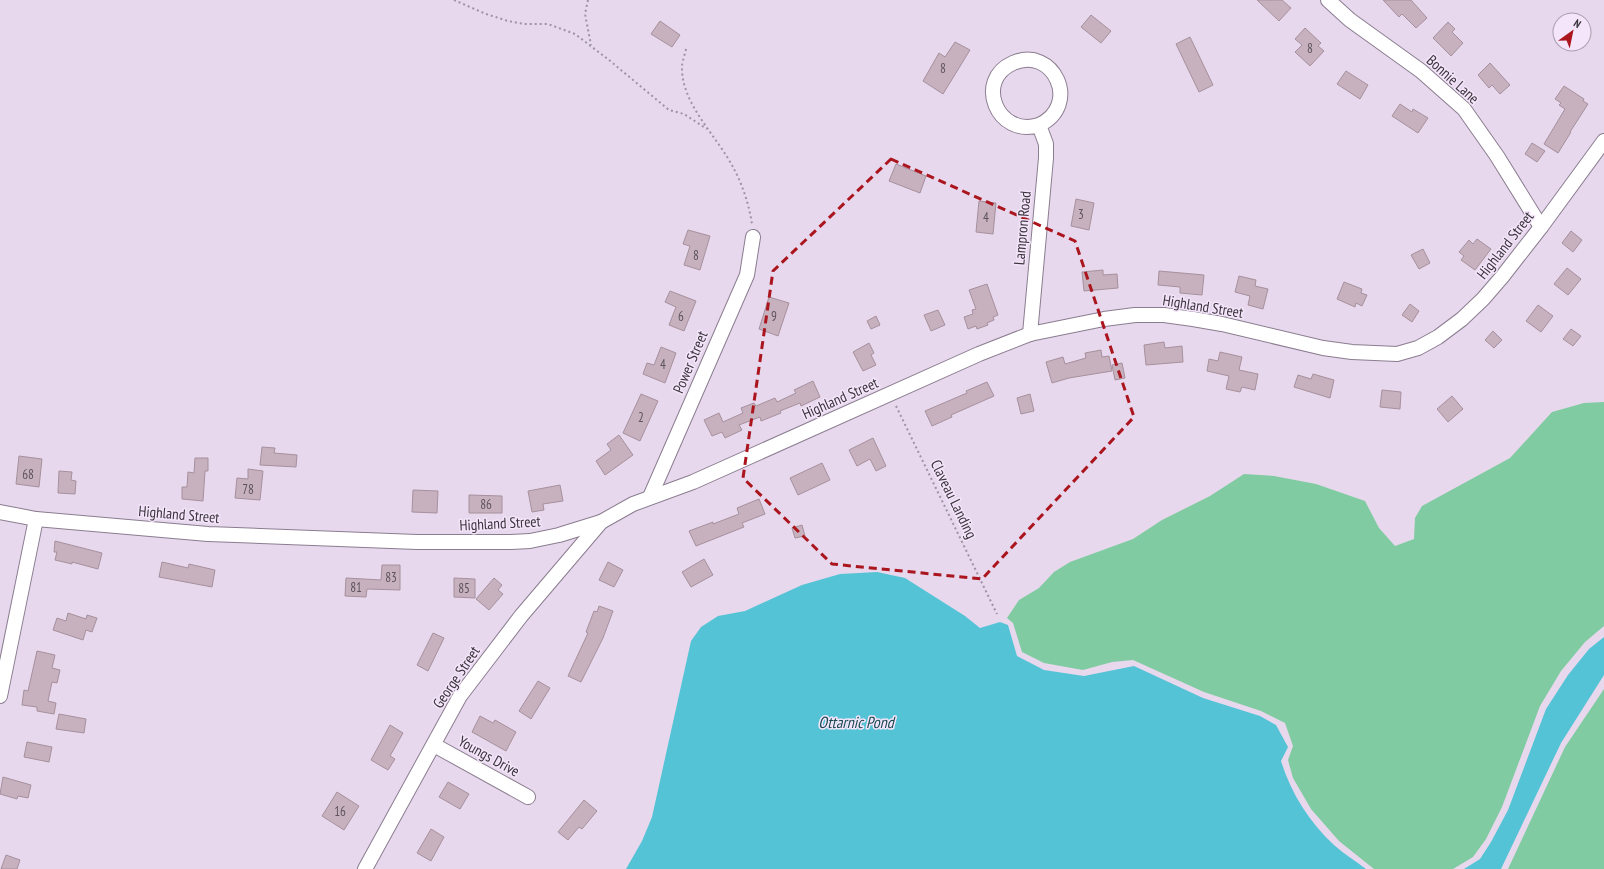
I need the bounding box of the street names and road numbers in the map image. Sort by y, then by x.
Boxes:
street label: Bonnie Lane [1423,50,1483,108]
street label: Lampron Road [1009,190,1035,266]
street label: Highland Street [1473,207,1537,283]
street label: Highland Street [1161,290,1245,322]
street label: Power Street [668,328,712,396]
street label: Highland Street [799,373,881,423]
street label: Claveau Landing [927,456,981,542]
street label: Highland Street [138,501,220,527]
street label: Highland Street [459,511,541,535]
street label: George Street [428,642,484,712]
street label: Youngs Drive [455,731,523,781]

